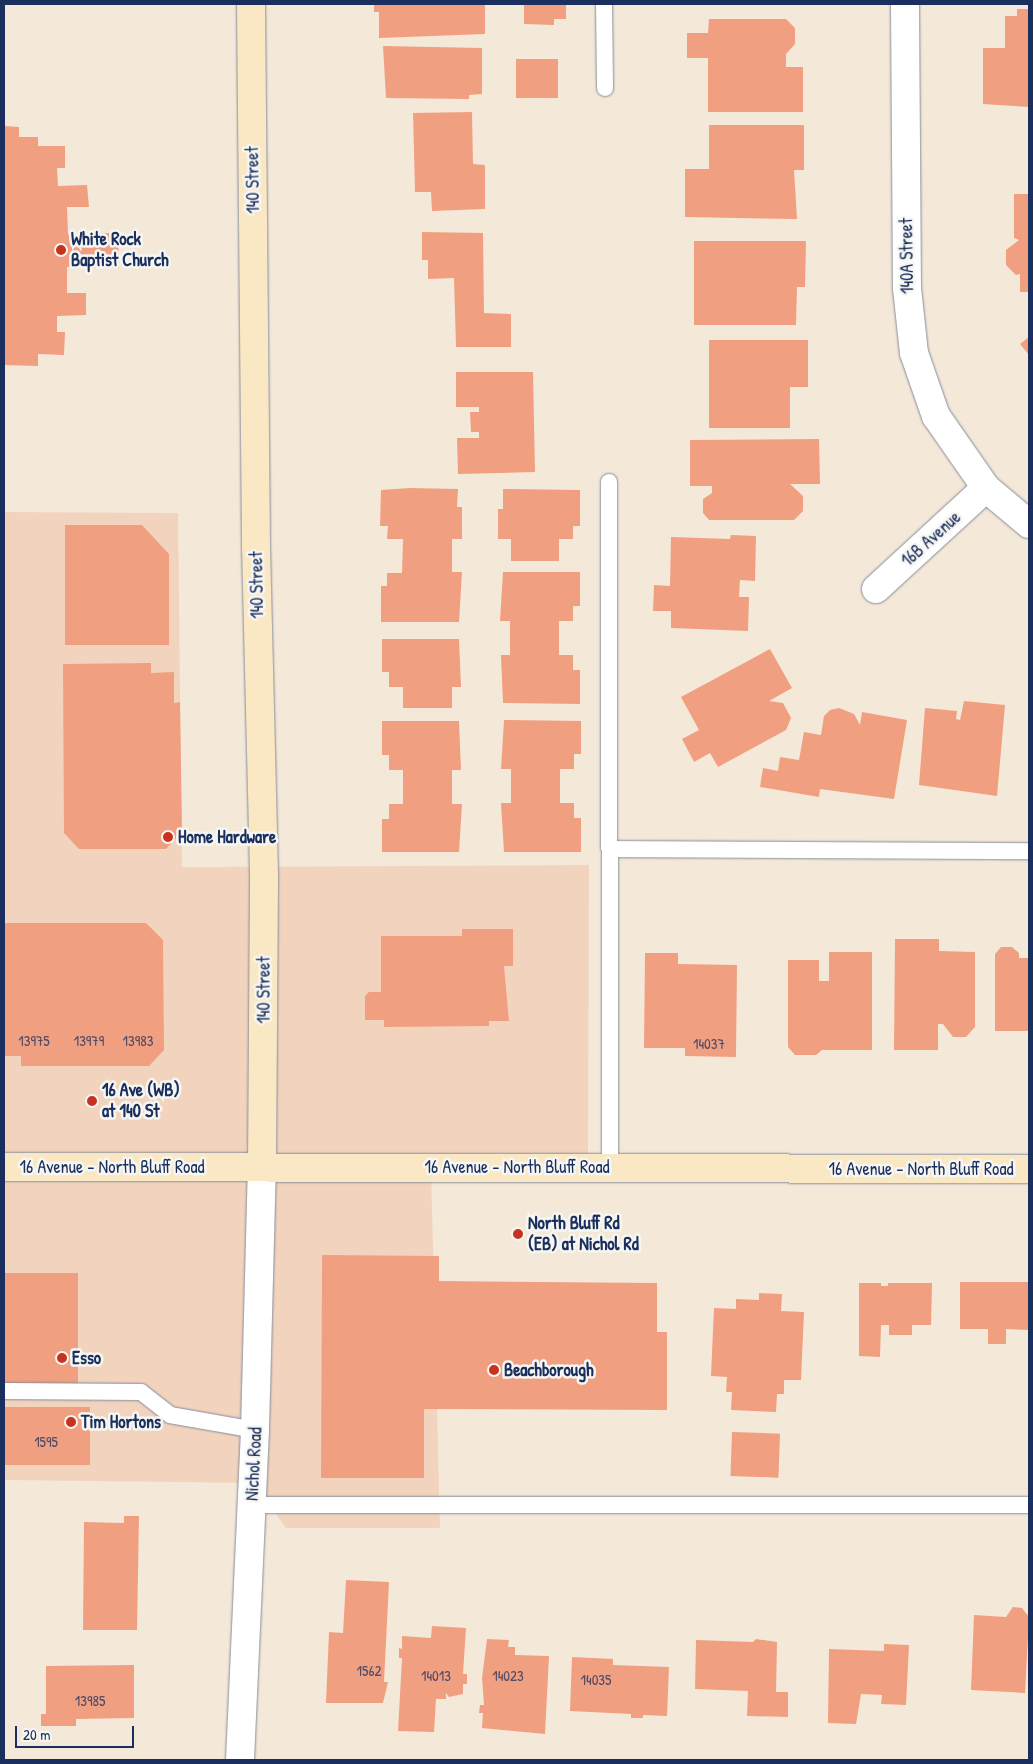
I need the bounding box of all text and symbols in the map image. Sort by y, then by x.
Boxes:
street label: 140 Street [242,146,264,214]
street label: 140A Street [896,218,918,294]
place label: White Rock Baptist Church [71,229,168,272]
marker: White Rock Baptist Church [55,244,67,256]
street label: 16B Avenue [897,507,965,571]
street label: 140 Street [246,551,268,619]
place label: Home Hardware [178,826,276,848]
marker: Home Hardware [162,831,174,843]
street label: 140 Street [253,956,275,1024]
house number: 13975 [18,1032,50,1050]
house number: 13979 [74,1032,104,1050]
house number: 13983 [123,1032,153,1050]
house number: 14037 [693,1035,725,1053]
place label: 16 Ave (WB) at 140 St [102,1080,180,1122]
marker: 16 Ave (WB) at 140 St [86,1095,98,1107]
street label: 16 Avenue - North Bluff Road [20,1156,204,1178]
street label: 16 Avenue - North Bluff Road [425,1156,609,1178]
street label: 16 Avenue - North Bluff Road [829,1158,1013,1180]
place label: North Bluff Rd (EB) at Nichol Rd [528,1213,639,1256]
marker: North Bluff Rd (EB) at Nichol Rd [512,1228,524,1240]
place label: Esso [72,1347,101,1369]
marker: Esso [56,1352,68,1364]
place label: Beachborough [504,1359,594,1381]
marker: Beachborough [488,1364,500,1376]
place label: Tim Hortons [81,1411,161,1433]
marker: Tim Hortons [65,1416,77,1428]
street label: Nichol Road [241,1427,267,1501]
house number: 1595 [34,1433,58,1451]
house number: 1562 [357,1662,381,1680]
house number: 14013 [421,1667,451,1685]
house number: 14023 [492,1667,524,1685]
house number: 14035 [581,1671,611,1689]
house number: 13985 [75,1692,105,1710]
scale bar [18,1716,136,1748]
text: 20 m [23,1724,50,1745]

